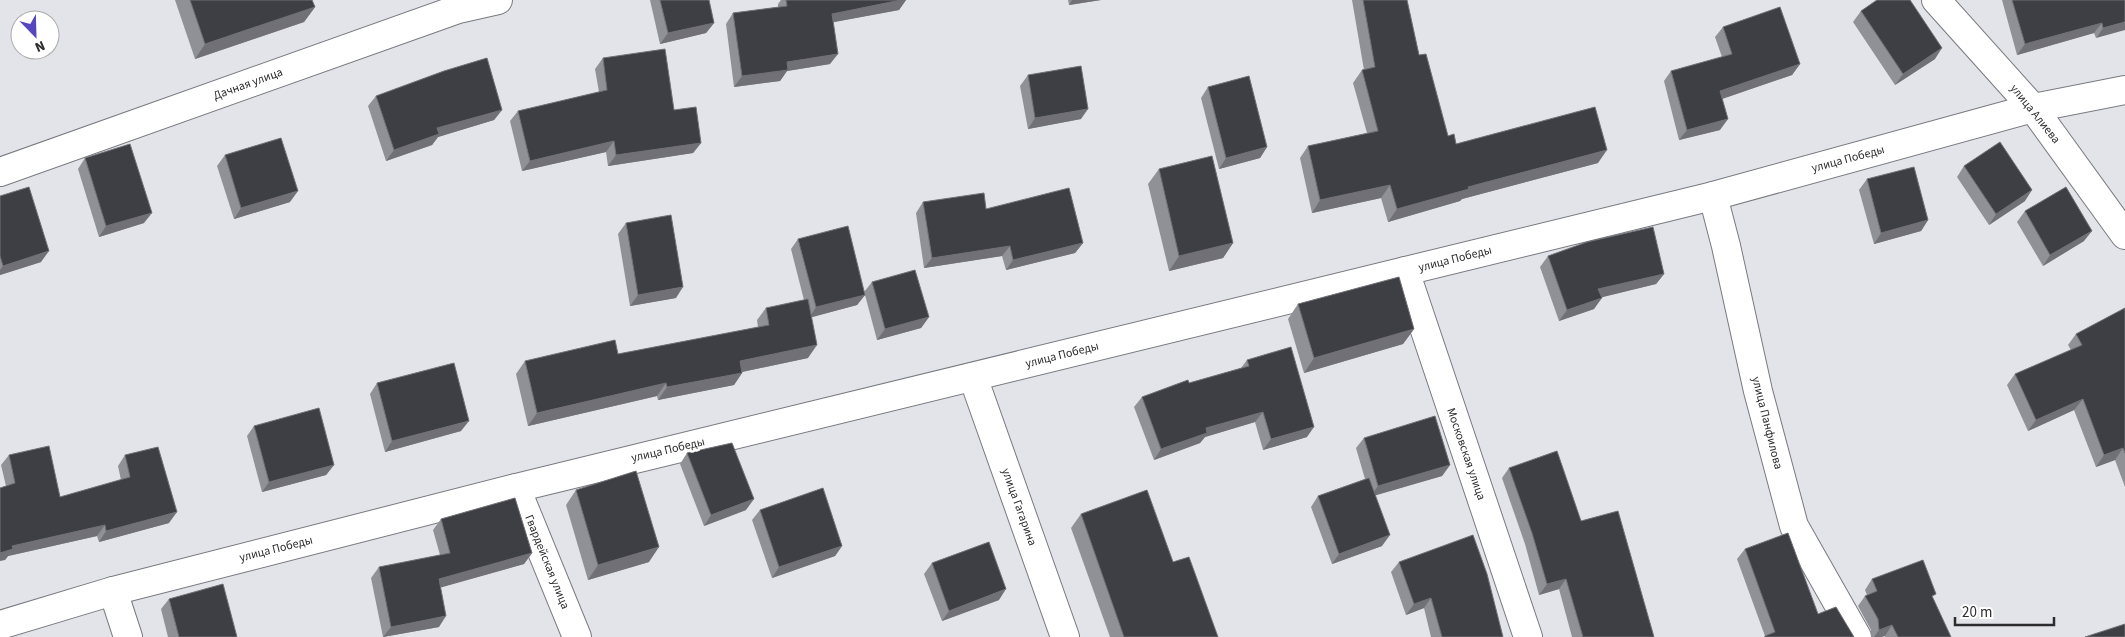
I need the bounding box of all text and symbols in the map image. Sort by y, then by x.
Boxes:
north arrow [10,10,60,60]
text: N [31,35,48,57]
street label: Дачная улица [211,64,285,104]
street label: улица Алиева [2006,81,2064,147]
street label: улица Победы [1810,141,1886,177]
street label: улица Победы [1417,242,1493,276]
street label: улица Победы [1024,338,1100,372]
street label: улица Панфилова [1747,375,1787,471]
street label: Московская улица [1442,406,1490,502]
street label: улица Победы [630,433,706,467]
street label: улица Гагарина [997,466,1041,548]
street label: Гвардейская улица [520,512,574,612]
street label: улица Победы [238,532,314,566]
scale bar [1955,594,2054,626]
text: 20 m [1962,602,1992,623]

